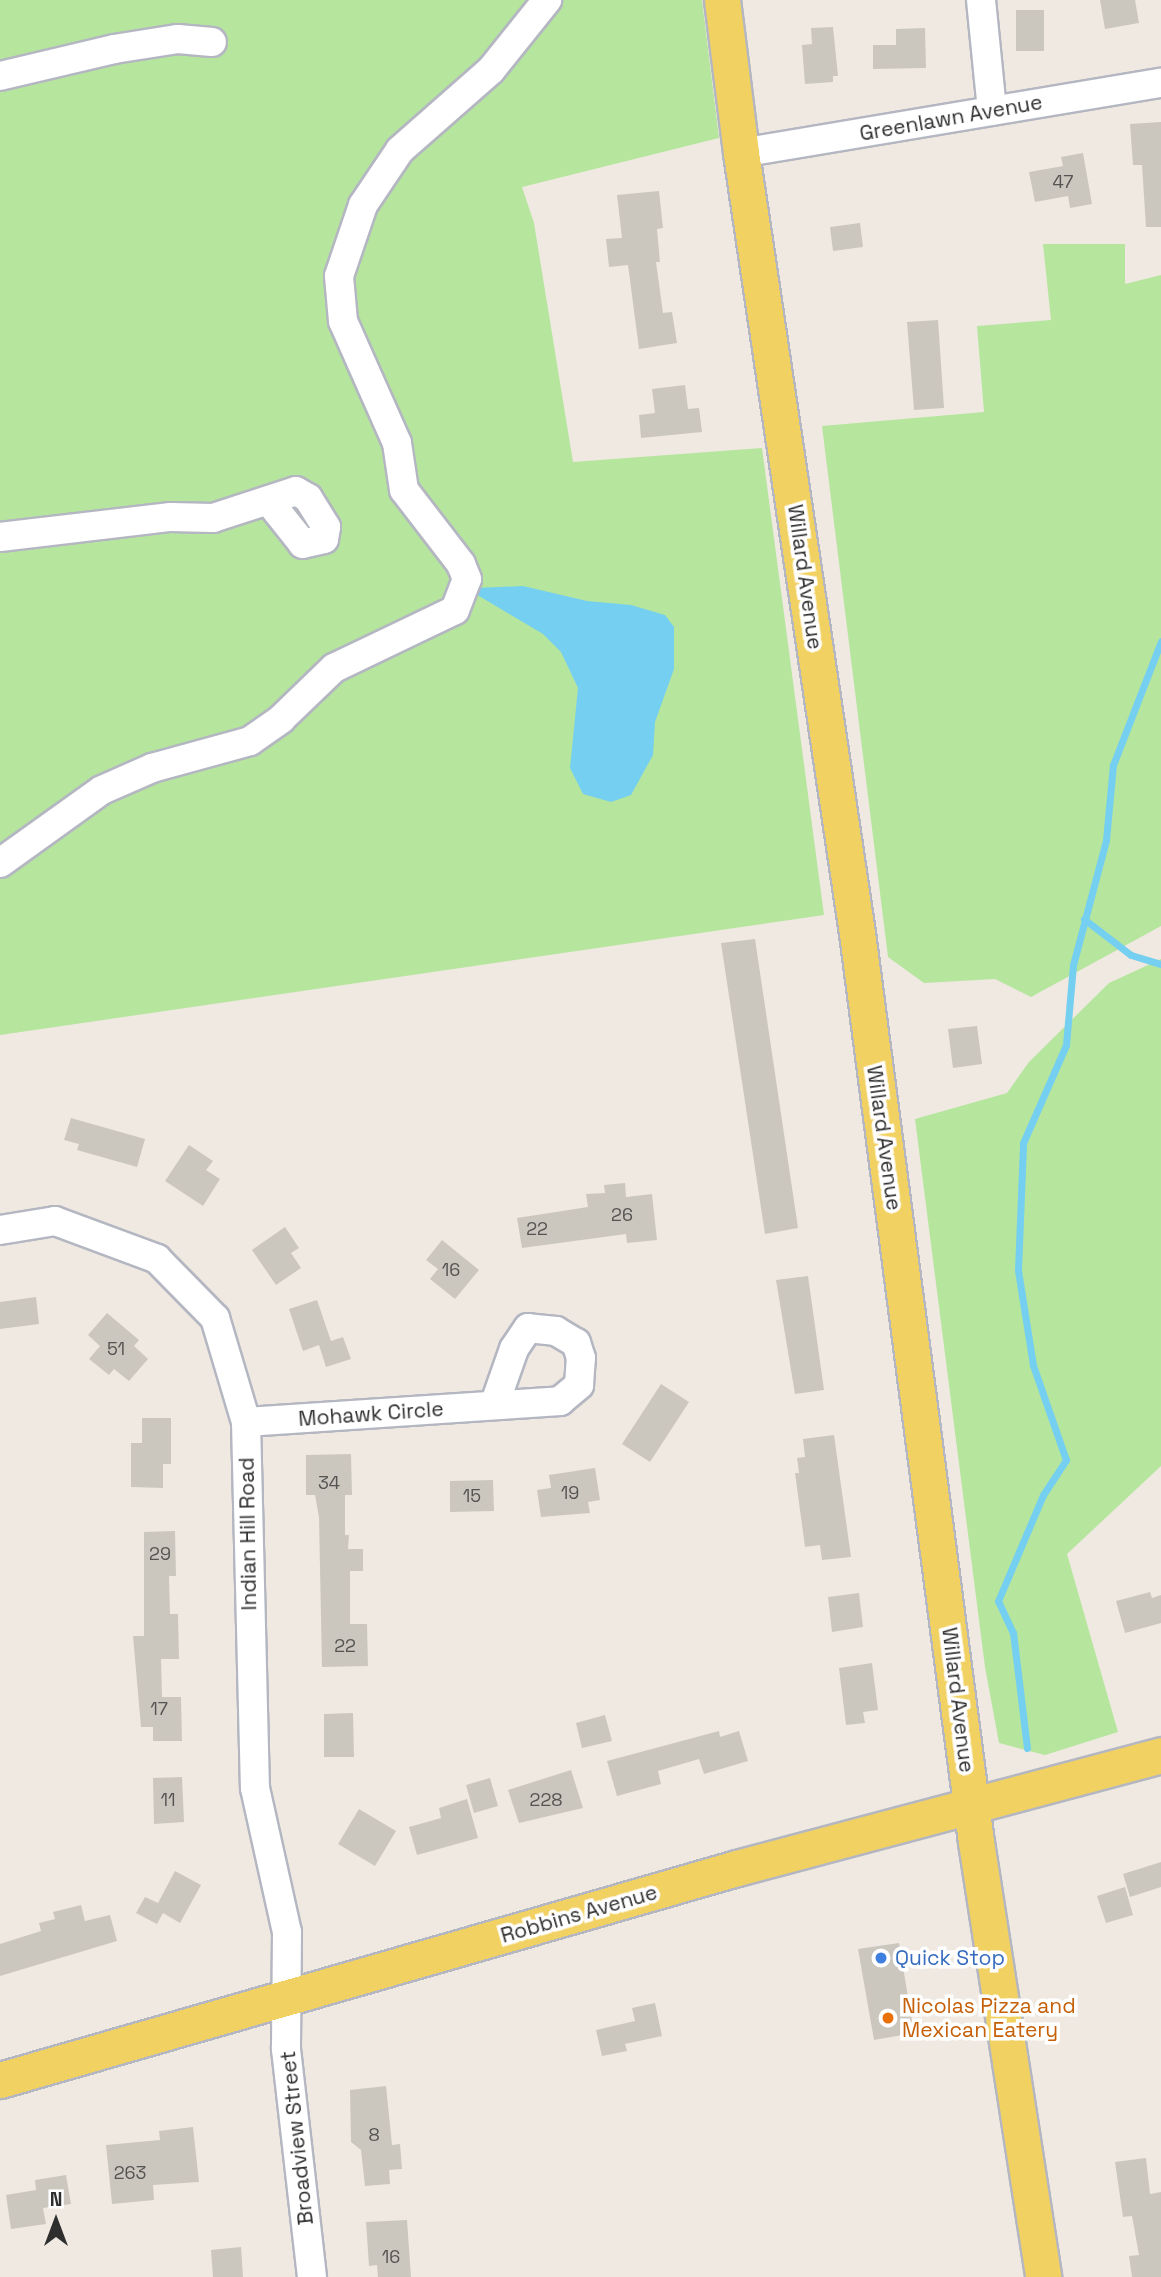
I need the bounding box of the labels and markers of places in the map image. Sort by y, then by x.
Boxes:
place label: Quick Stop [895,1945,1005,1971]
marker: Quick Stop [873,1950,889,1966]
place label: Nicolas Pizza and Mexican Eatery [902,1993,1076,2043]
marker: Nicolas Pizza and Mexican Eatery [880,2010,896,2026]

